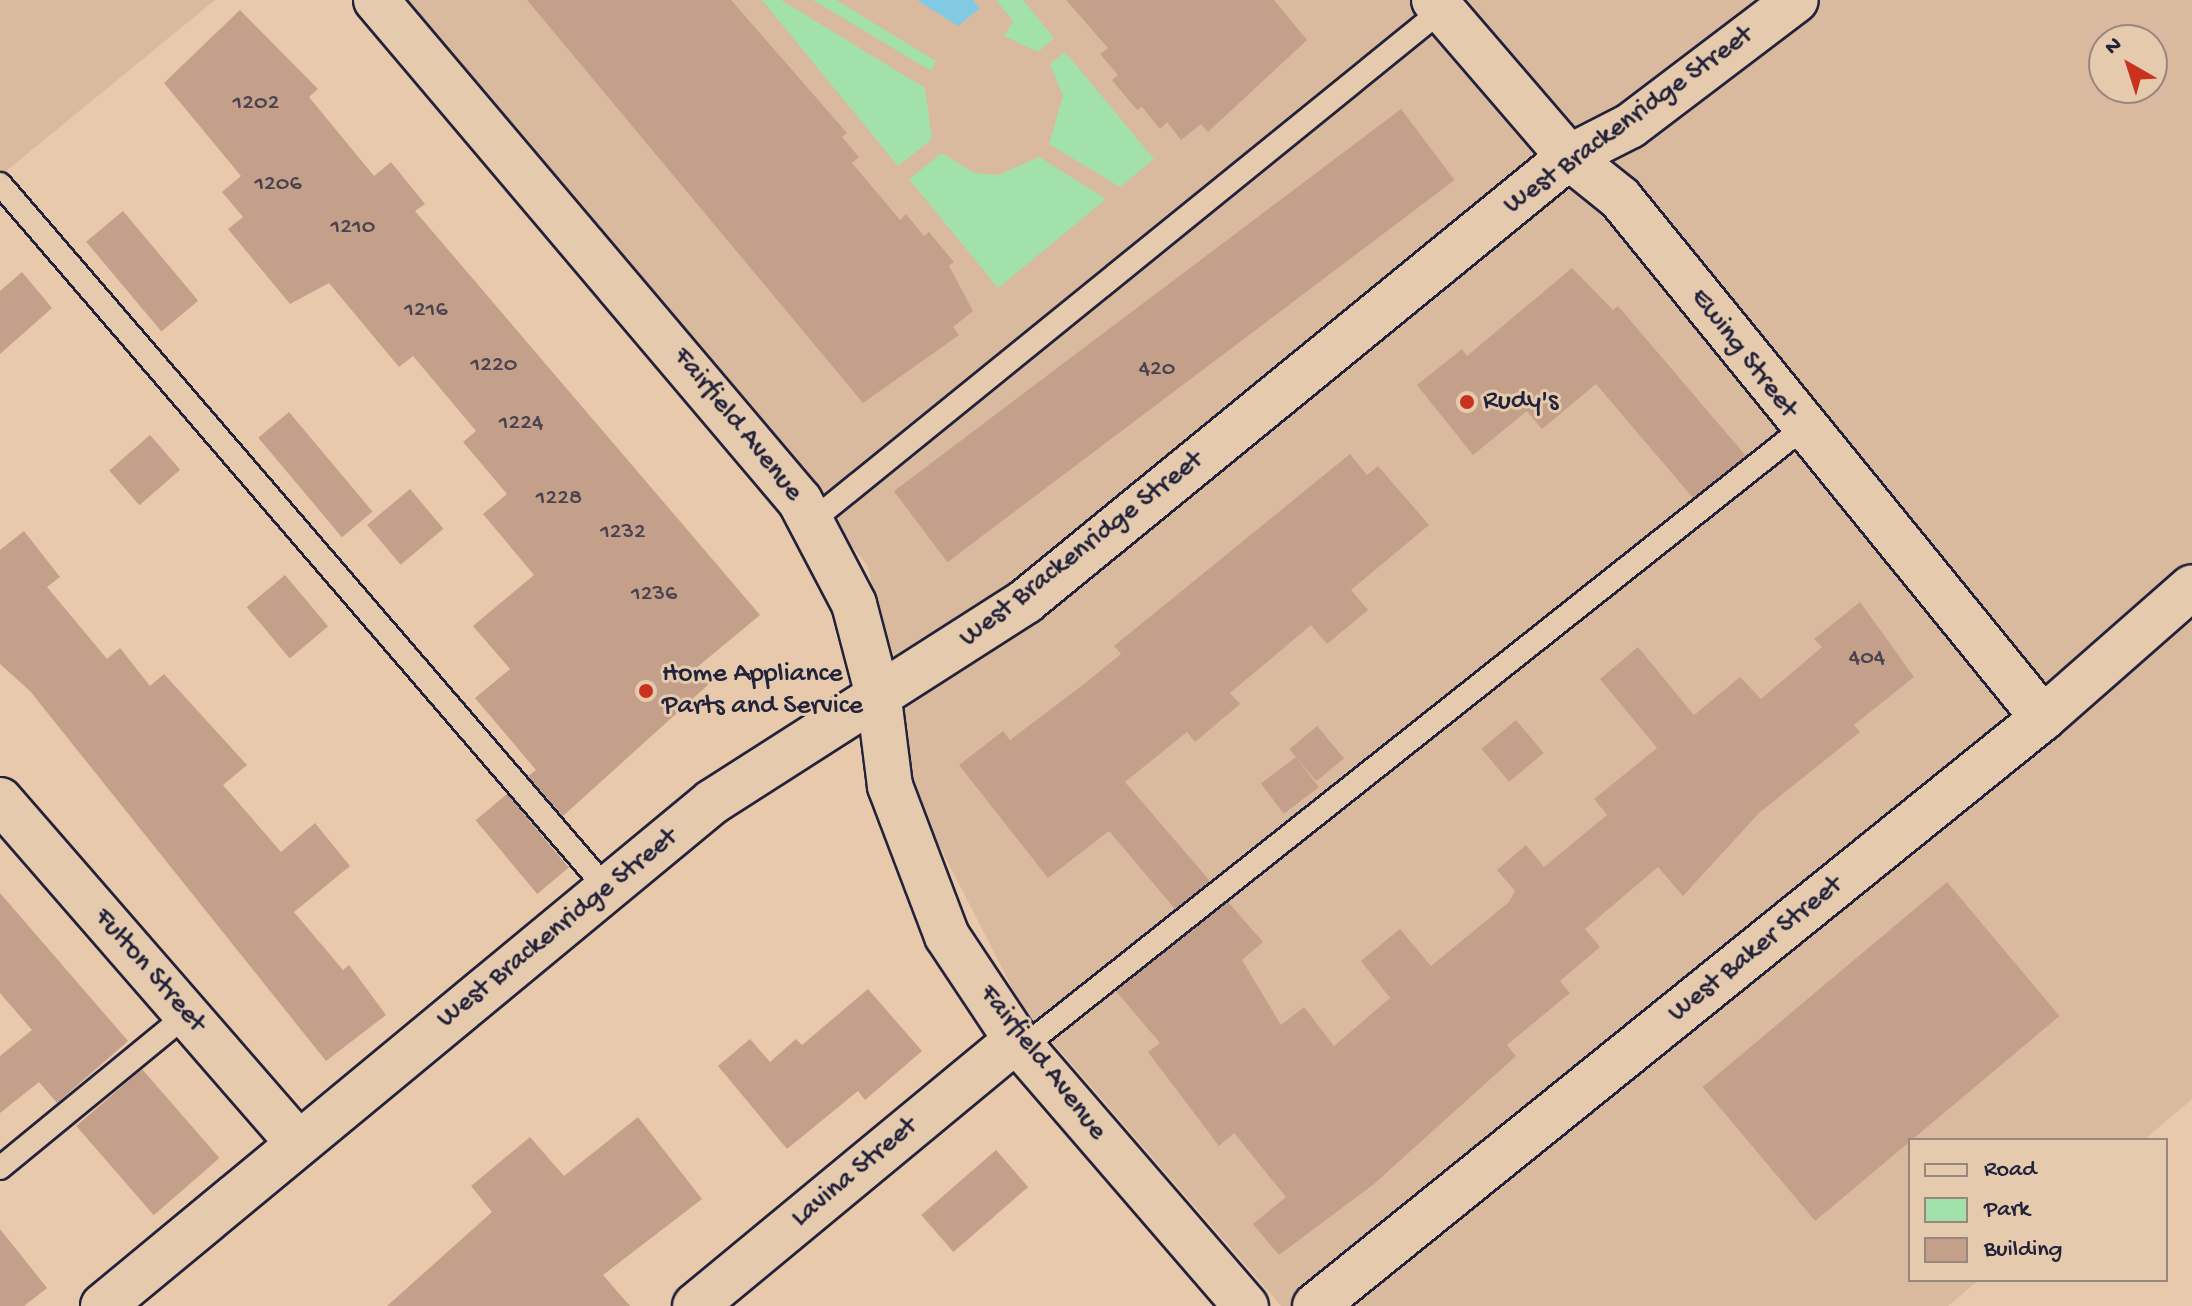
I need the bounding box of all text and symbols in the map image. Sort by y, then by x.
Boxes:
street label: West Brackenridge Street [1498,19,1760,223]
north arrow [2088,24,2168,104]
text: N [2100,32,2128,62]
house number: 1202 [233,90,279,118]
house number: 1206 [254,171,302,199]
house number: 1210 [331,214,375,242]
street label: Ewing Street [1682,282,1804,426]
house number: 1216 [404,297,448,325]
street label: Fairfield Avenue [665,341,809,509]
house number: 1220 [471,352,517,380]
house number: 420 [1139,356,1175,384]
place label: Rudy's [1483,385,1558,419]
marker: Rudy's [1458,393,1476,411]
house number: 1224 [499,410,543,438]
street label: West Brackenridge Street [953,444,1211,656]
house number: 1228 [536,485,582,513]
house number: 1232 [600,519,646,547]
house number: 1236 [631,581,677,609]
house number: 404 [1849,645,1885,673]
place label: Home Appliance Parts and Service [662,658,863,724]
marker: Home Appliance Parts and Service [637,682,655,700]
street label: West Brackenridge Street [431,821,685,1037]
street label: West Baker Street [1662,869,1850,1031]
street label: Fulton Street [86,902,212,1040]
street label: Fairfield Avenue [971,978,1113,1148]
street label: Lavina Street [785,1111,925,1235]
legend [1908,1138,2168,1282]
text: Road [1984,1156,2036,1185]
text: Park [1984,1196,2030,1225]
text: Building [1984,1236,2062,1265]

